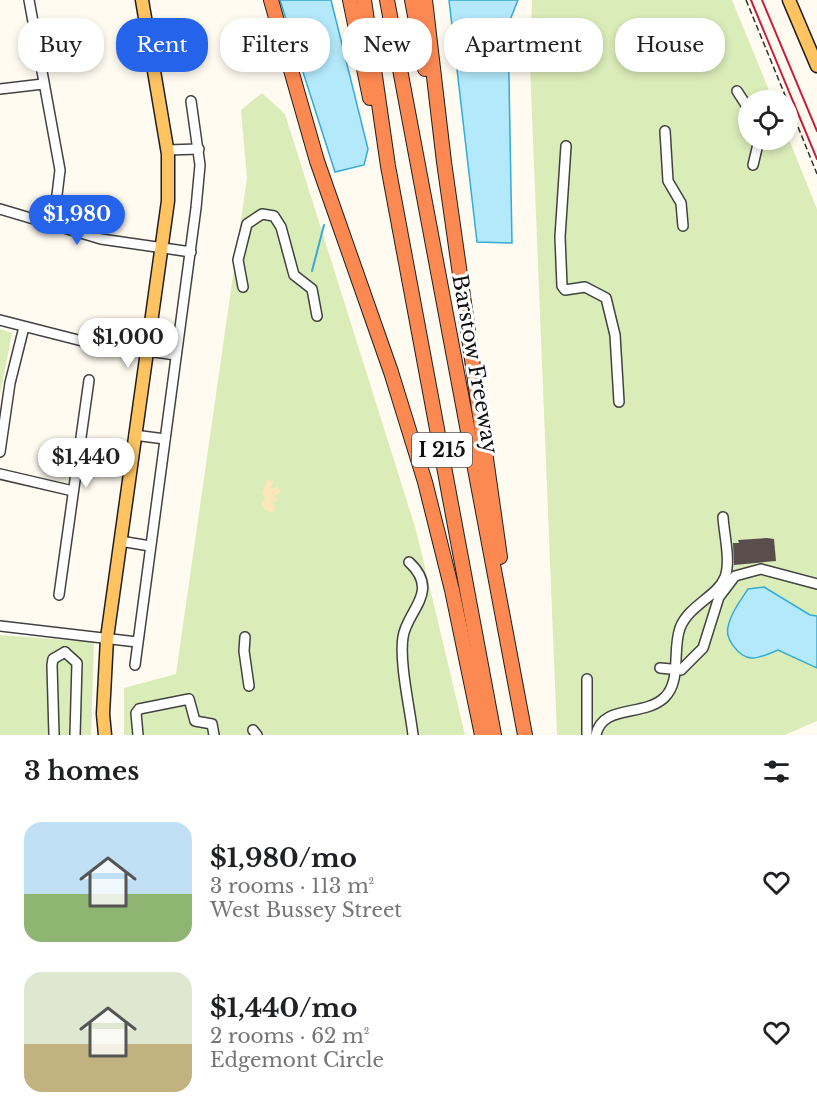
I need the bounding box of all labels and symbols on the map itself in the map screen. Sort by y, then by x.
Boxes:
pin: $1,980 [28,195,126,246]
street label: Barstow Freeway [446,272,504,456]
pin: $1,000 [79,318,177,369]
road number: I 215 [412,433,472,467]
pin: $1,440 [37,438,135,489]

